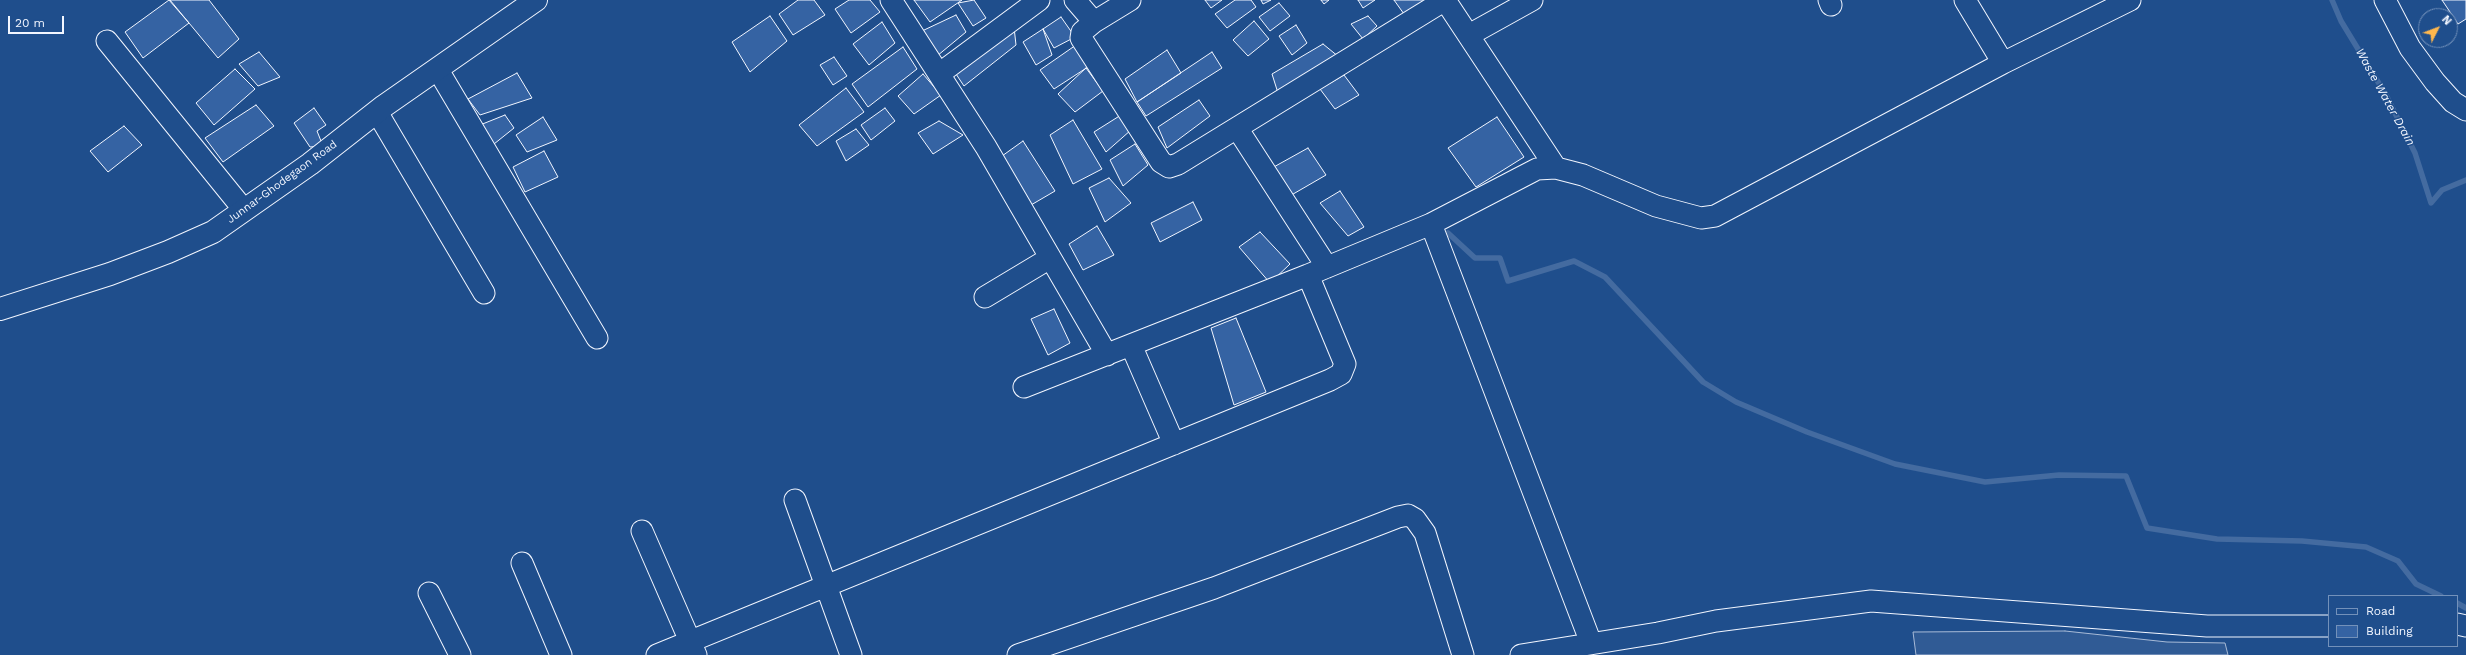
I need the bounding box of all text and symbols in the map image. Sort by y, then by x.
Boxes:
scale bar [10,8,66,34]
north arrow [2418,8,2458,48]
text: N [2439,13,2454,28]
text: 20 m [15,16,45,30]
water label: Waste Water Drain [2352,46,2418,148]
street label: Junnar-Ghodegaon Road [224,138,340,226]
legend [2328,595,2458,647]
text: Road [2366,604,2395,618]
text: Building [2366,624,2413,638]

